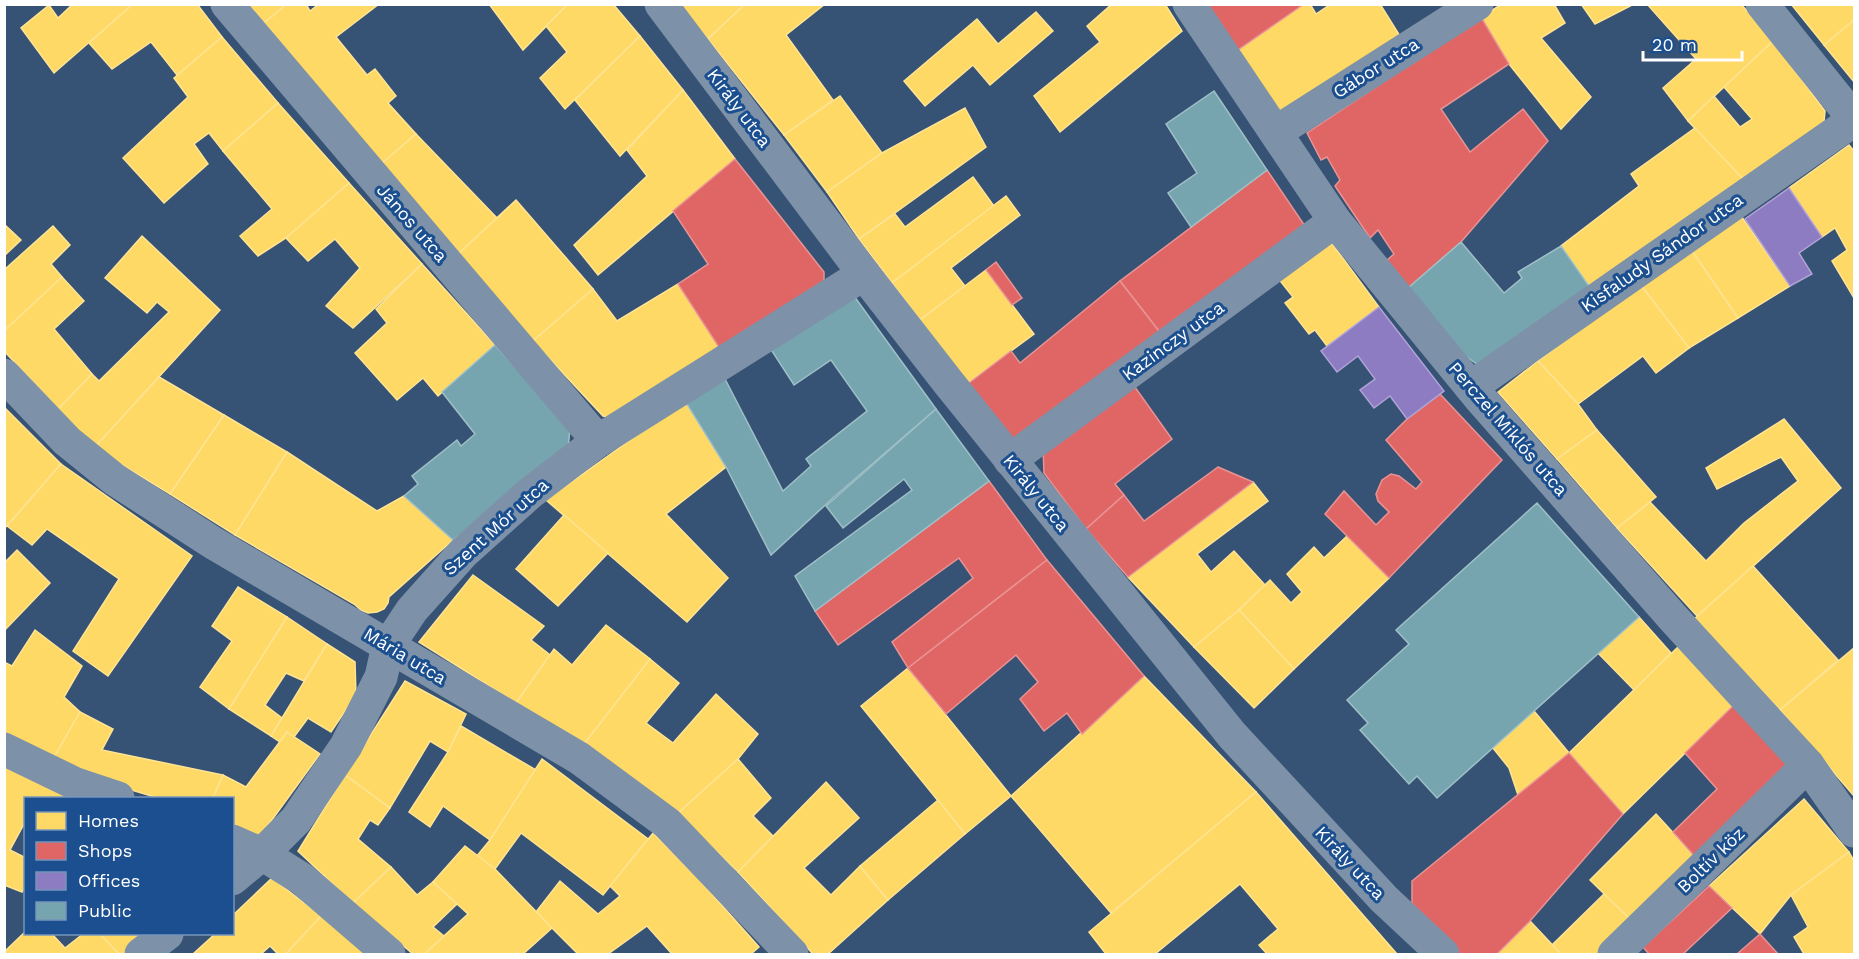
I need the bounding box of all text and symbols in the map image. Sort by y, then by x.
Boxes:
scale bar [1643,24,1742,62]
street label: Gábor utca [1329,33,1423,102]
text: 20 m [1652,34,1697,55]
street label: Király utca [703,64,776,151]
street label: János utca [373,179,452,266]
street label: Kisfaludy Sándor utca [1577,189,1747,316]
street label: Kazinczy utca [1118,297,1228,385]
street label: Perczel Miklós utca [1445,357,1572,500]
street label: Király utca [999,450,1074,535]
street label: Szent Mór utca [439,474,552,579]
street label: Mária utca [360,623,450,688]
legend [24,797,234,935]
text: Homes [78,810,139,831]
street label: Király utca [1311,822,1390,904]
street label: Boltív köz [1673,822,1749,897]
text: Shops [78,840,132,861]
text: Offices [78,870,140,891]
text: Public [78,900,132,921]

